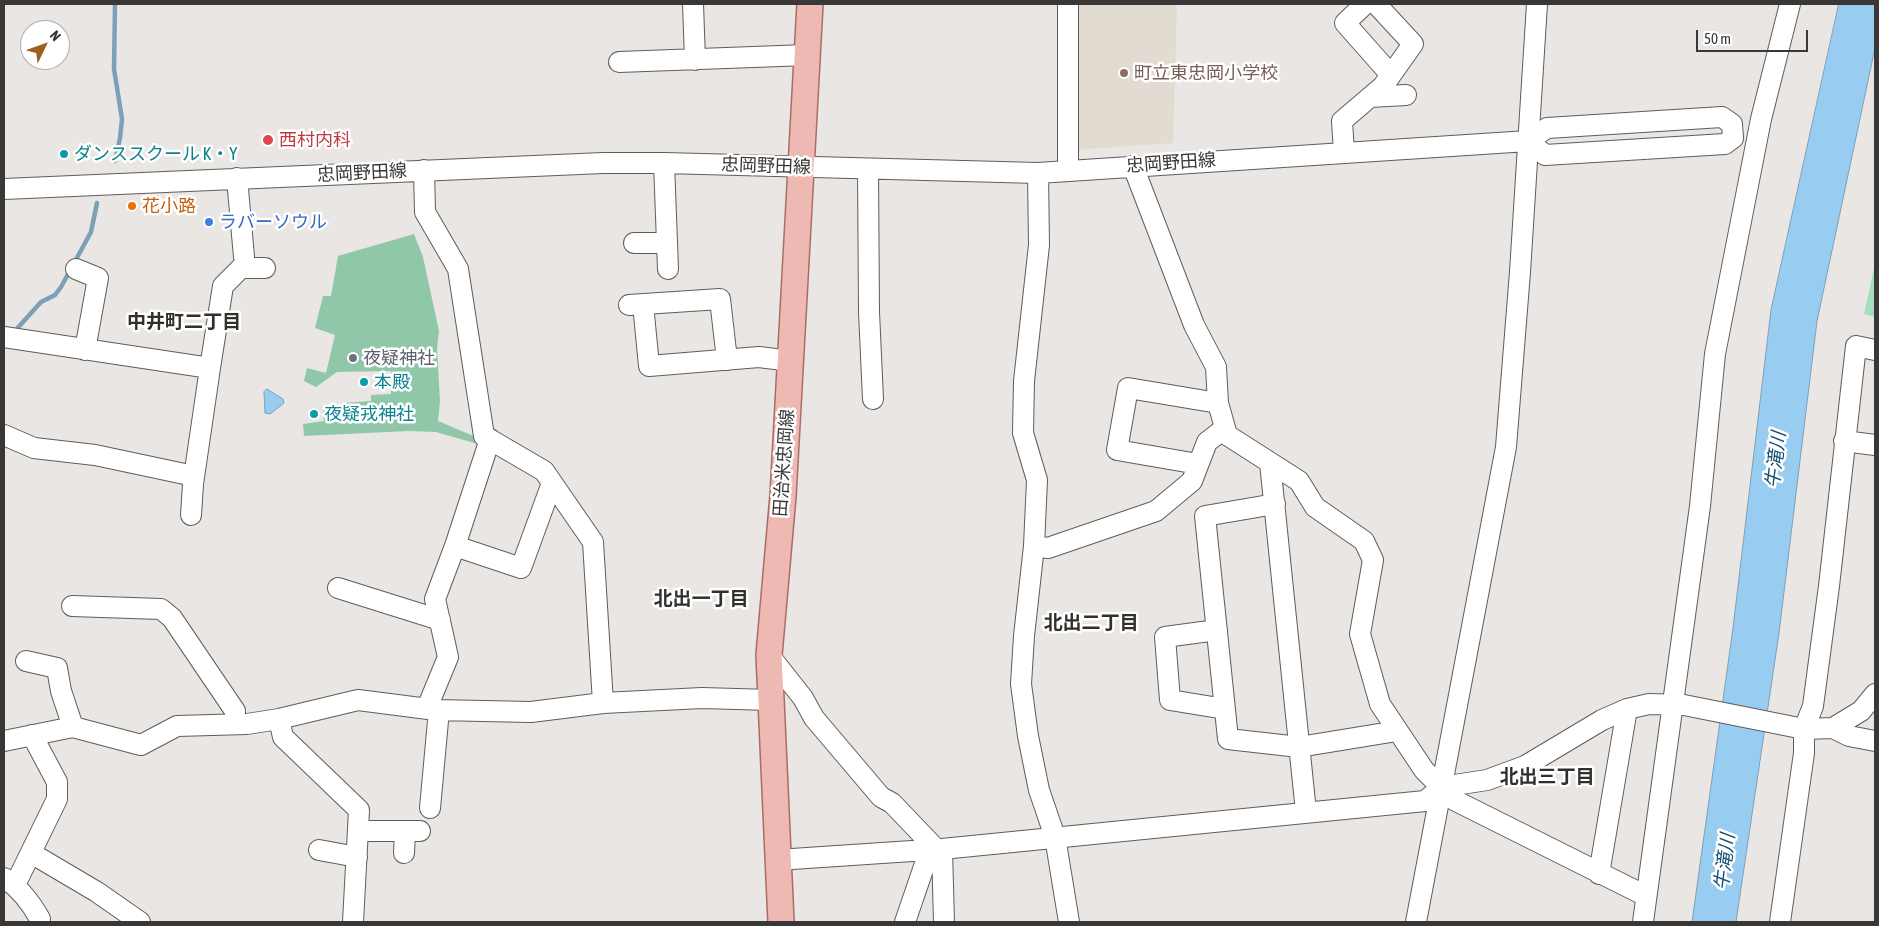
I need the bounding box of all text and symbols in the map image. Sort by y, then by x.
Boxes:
north arrow [20,20,70,70]
scale bar [1699,20,1812,52]
text: N [47,27,64,44]
text: 50 m [1704,30,1731,47]
place label: 町立東忠岡小学校 [1134,62,1278,84]
marker: 町立東忠岡小学校 [1118,67,1130,79]
place label: 西村内科 [279,129,351,151]
marker: 西村内科 [261,133,275,147]
place label: ダンススクール K・Y [74,143,237,165]
marker: ダンススクール K・Y [58,148,70,160]
street label: 忠岡野田線 [1125,149,1217,177]
street label: 忠岡野田線 [721,154,811,178]
street label: 忠岡野田線 [316,160,408,186]
place label: 花小路 [142,195,196,217]
marker: 花小路 [126,200,138,212]
place label: ラバーソウル [219,211,327,233]
marker: ラバーソウル [203,216,215,228]
district label: 中井町二丁目 [127,311,241,333]
place label: 夜疑神社 [363,347,435,369]
marker: 夜疑神社 [347,352,359,364]
place label: 本殿 [374,371,410,393]
marker: 本殿 [358,376,370,388]
place label: 夜疑戎神社 [324,403,414,425]
marker: 夜疑戎神社 [308,408,320,420]
street label: 田治米忠岡線 [769,408,799,518]
water label: 牛滝川 [1761,430,1791,490]
district label: 北出一丁目 [654,588,748,610]
district label: 北出二丁目 [1044,612,1138,634]
district label: 北出三丁目 [1500,766,1594,788]
water label: 牛滝川 [1710,832,1740,892]

